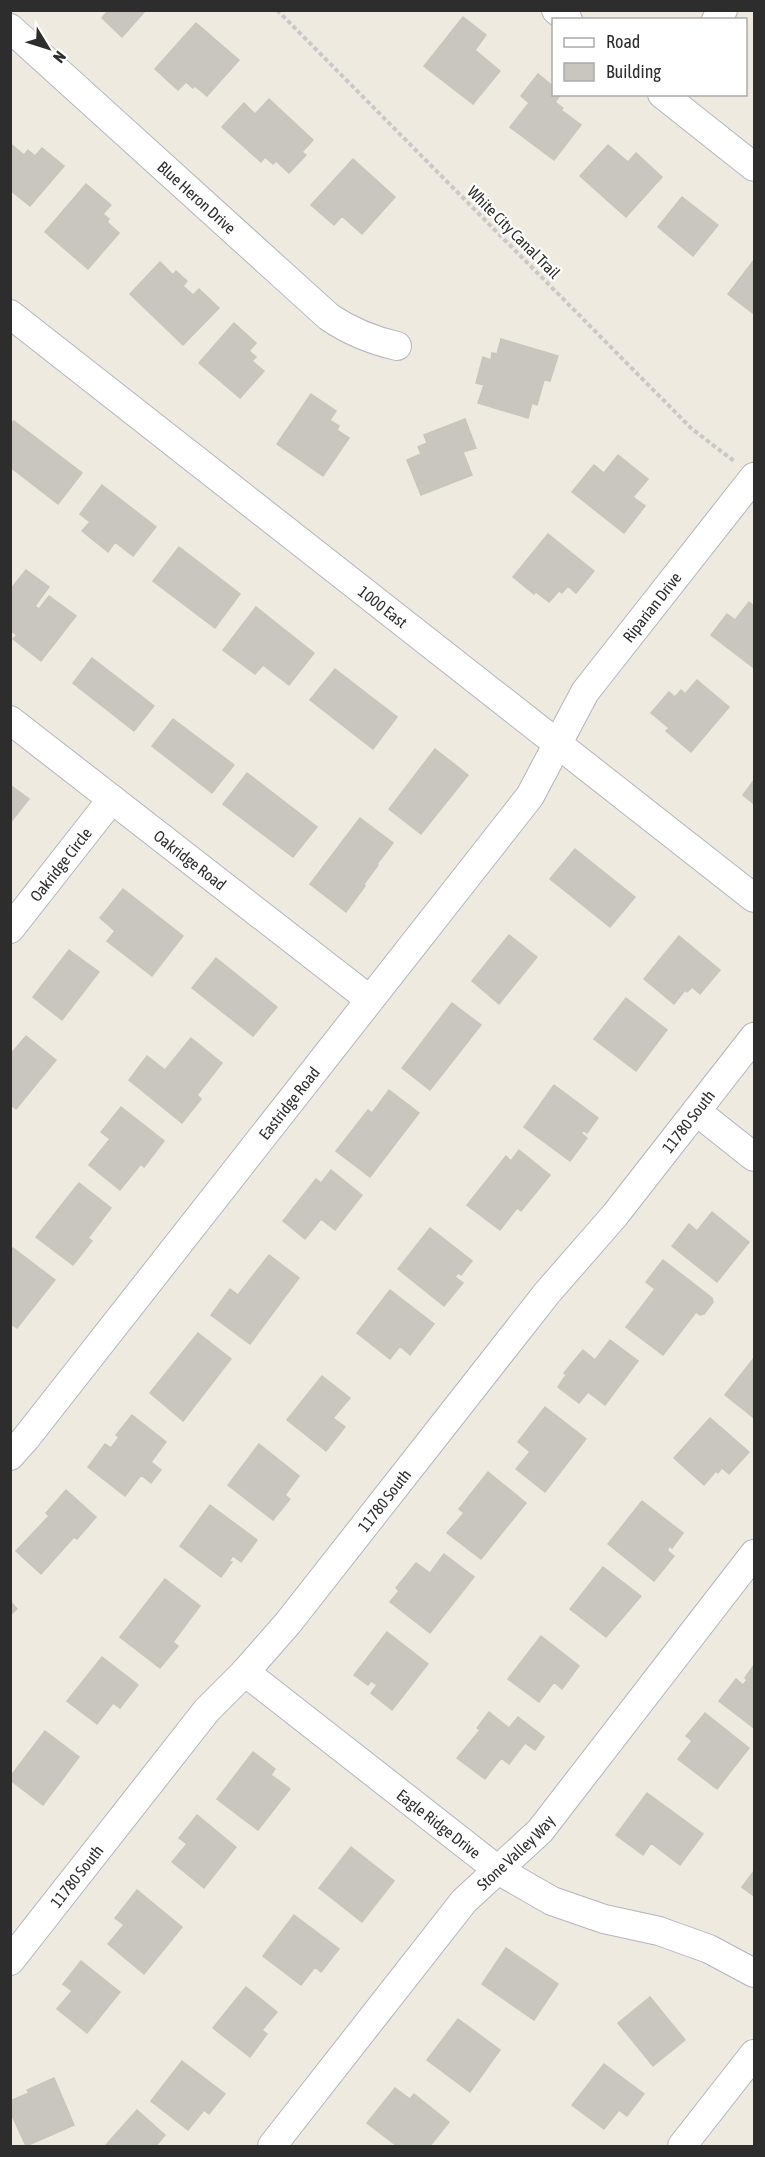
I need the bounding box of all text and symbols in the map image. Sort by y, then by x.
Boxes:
north arrow [18,18,78,78]
legend [552,18,747,96]
text: Road [606,31,640,52]
text: N [50,48,70,67]
text: Building [606,61,661,82]
street label: Blue Heron Drive [154,157,239,237]
street label: White City Canal Trail [463,182,564,283]
street label: Riparian Drive [619,569,685,645]
street label: 1000 East [355,582,411,632]
street label: Oakridge Circle [26,824,95,905]
street label: Oakridge Road [150,826,230,894]
street label: Eastridge Road [255,1063,323,1143]
street label: 11780 South [658,1086,718,1156]
street label: 11780 South [354,1466,414,1535]
street label: Eagle Ridge Drive [393,1785,484,1862]
street label: Stone Valley Way [473,1811,559,1894]
street label: 11780 South [47,1841,107,1911]

